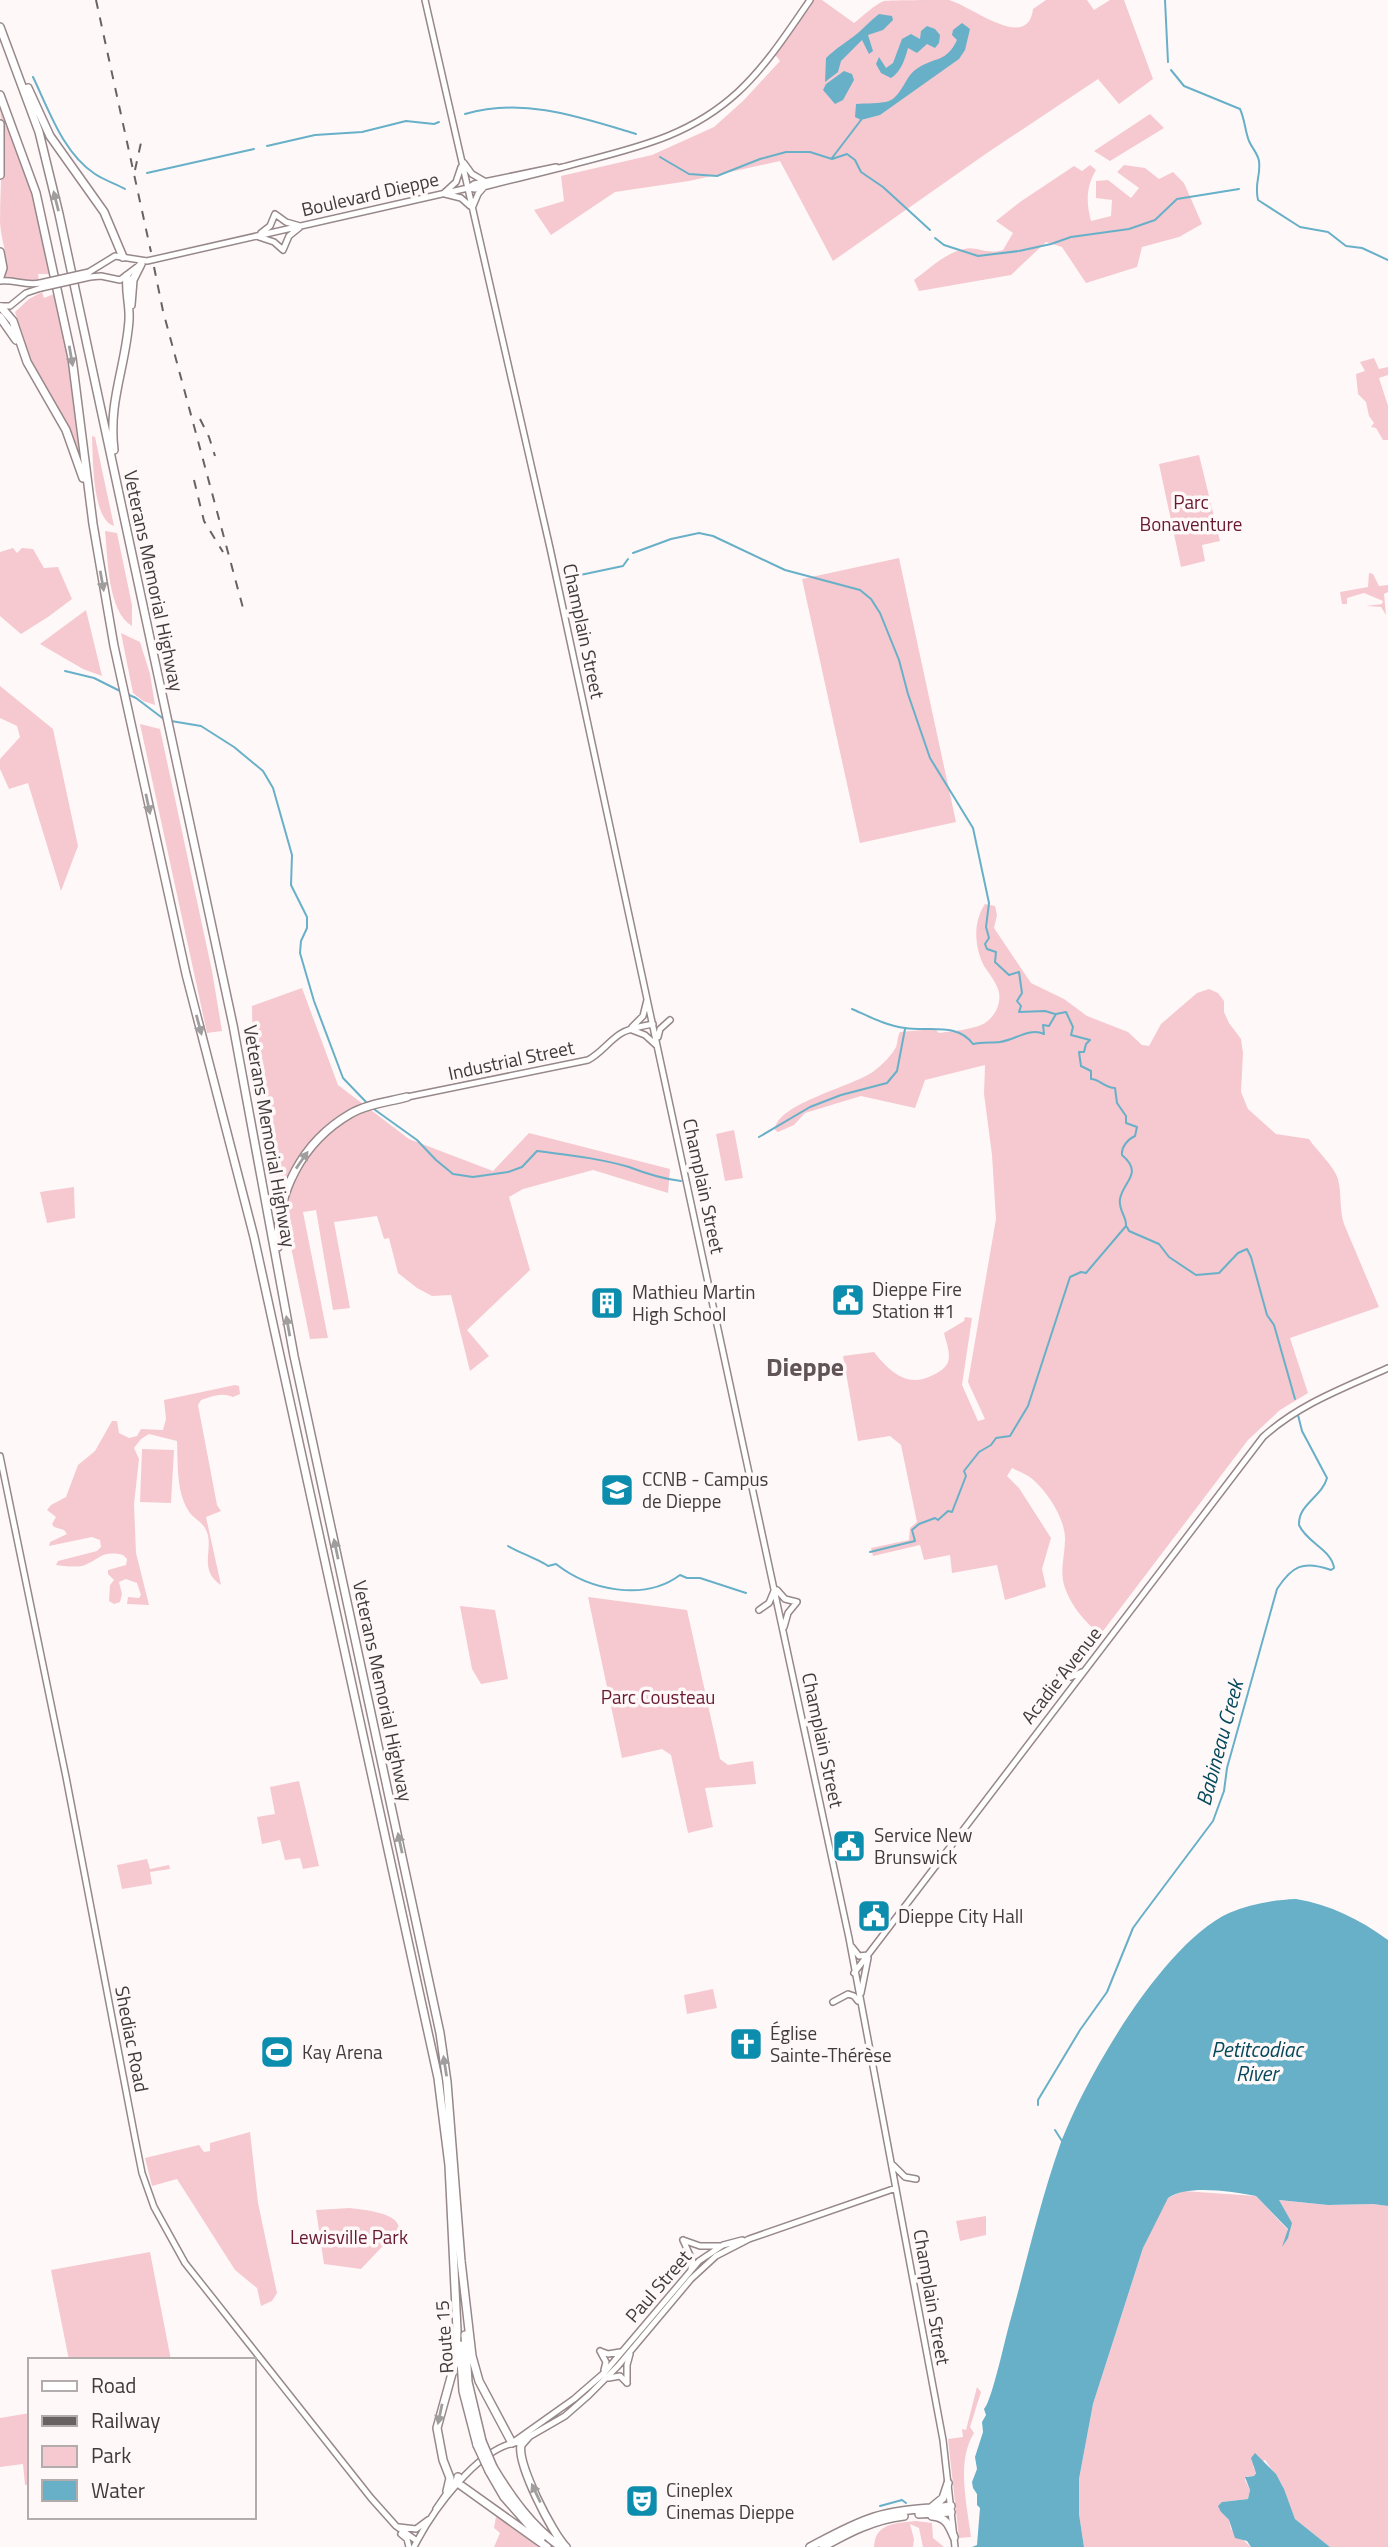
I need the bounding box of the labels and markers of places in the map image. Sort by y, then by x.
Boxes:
place label: Dieppe Fire Station #1 [872,1274,962,1325]
place label: Mathieu Martin High School [632,1277,755,1328]
public building icon: Dieppe Fire Station #1 [829,1281,867,1319]
building icon: Mathieu Martin High School [588,1284,626,1322]
place label: CCNB - Campus de Dieppe [642,1464,769,1515]
school or university icon: CCNB - Campus de Dieppe [598,1471,636,1509]
place label: Service New Brunswick [874,1820,972,1871]
public building icon: Service New Brunswick [830,1827,868,1865]
public building icon: Dieppe City Hall [855,1897,893,1935]
place label: Dieppe City Hall [898,1901,1023,1930]
place label: Église Sainte-Thérèse [770,2018,892,2069]
church icon: Église Sainte-Thérèse [727,2025,765,2063]
sports icon: Kay Arena [258,2033,296,2071]
place label: Kay Arena [302,2037,383,2066]
place label: Cineplex Cinemas Dieppe [666,2475,794,2526]
theatre icon: Cineplex Cinemas Dieppe [623,2482,661,2520]

